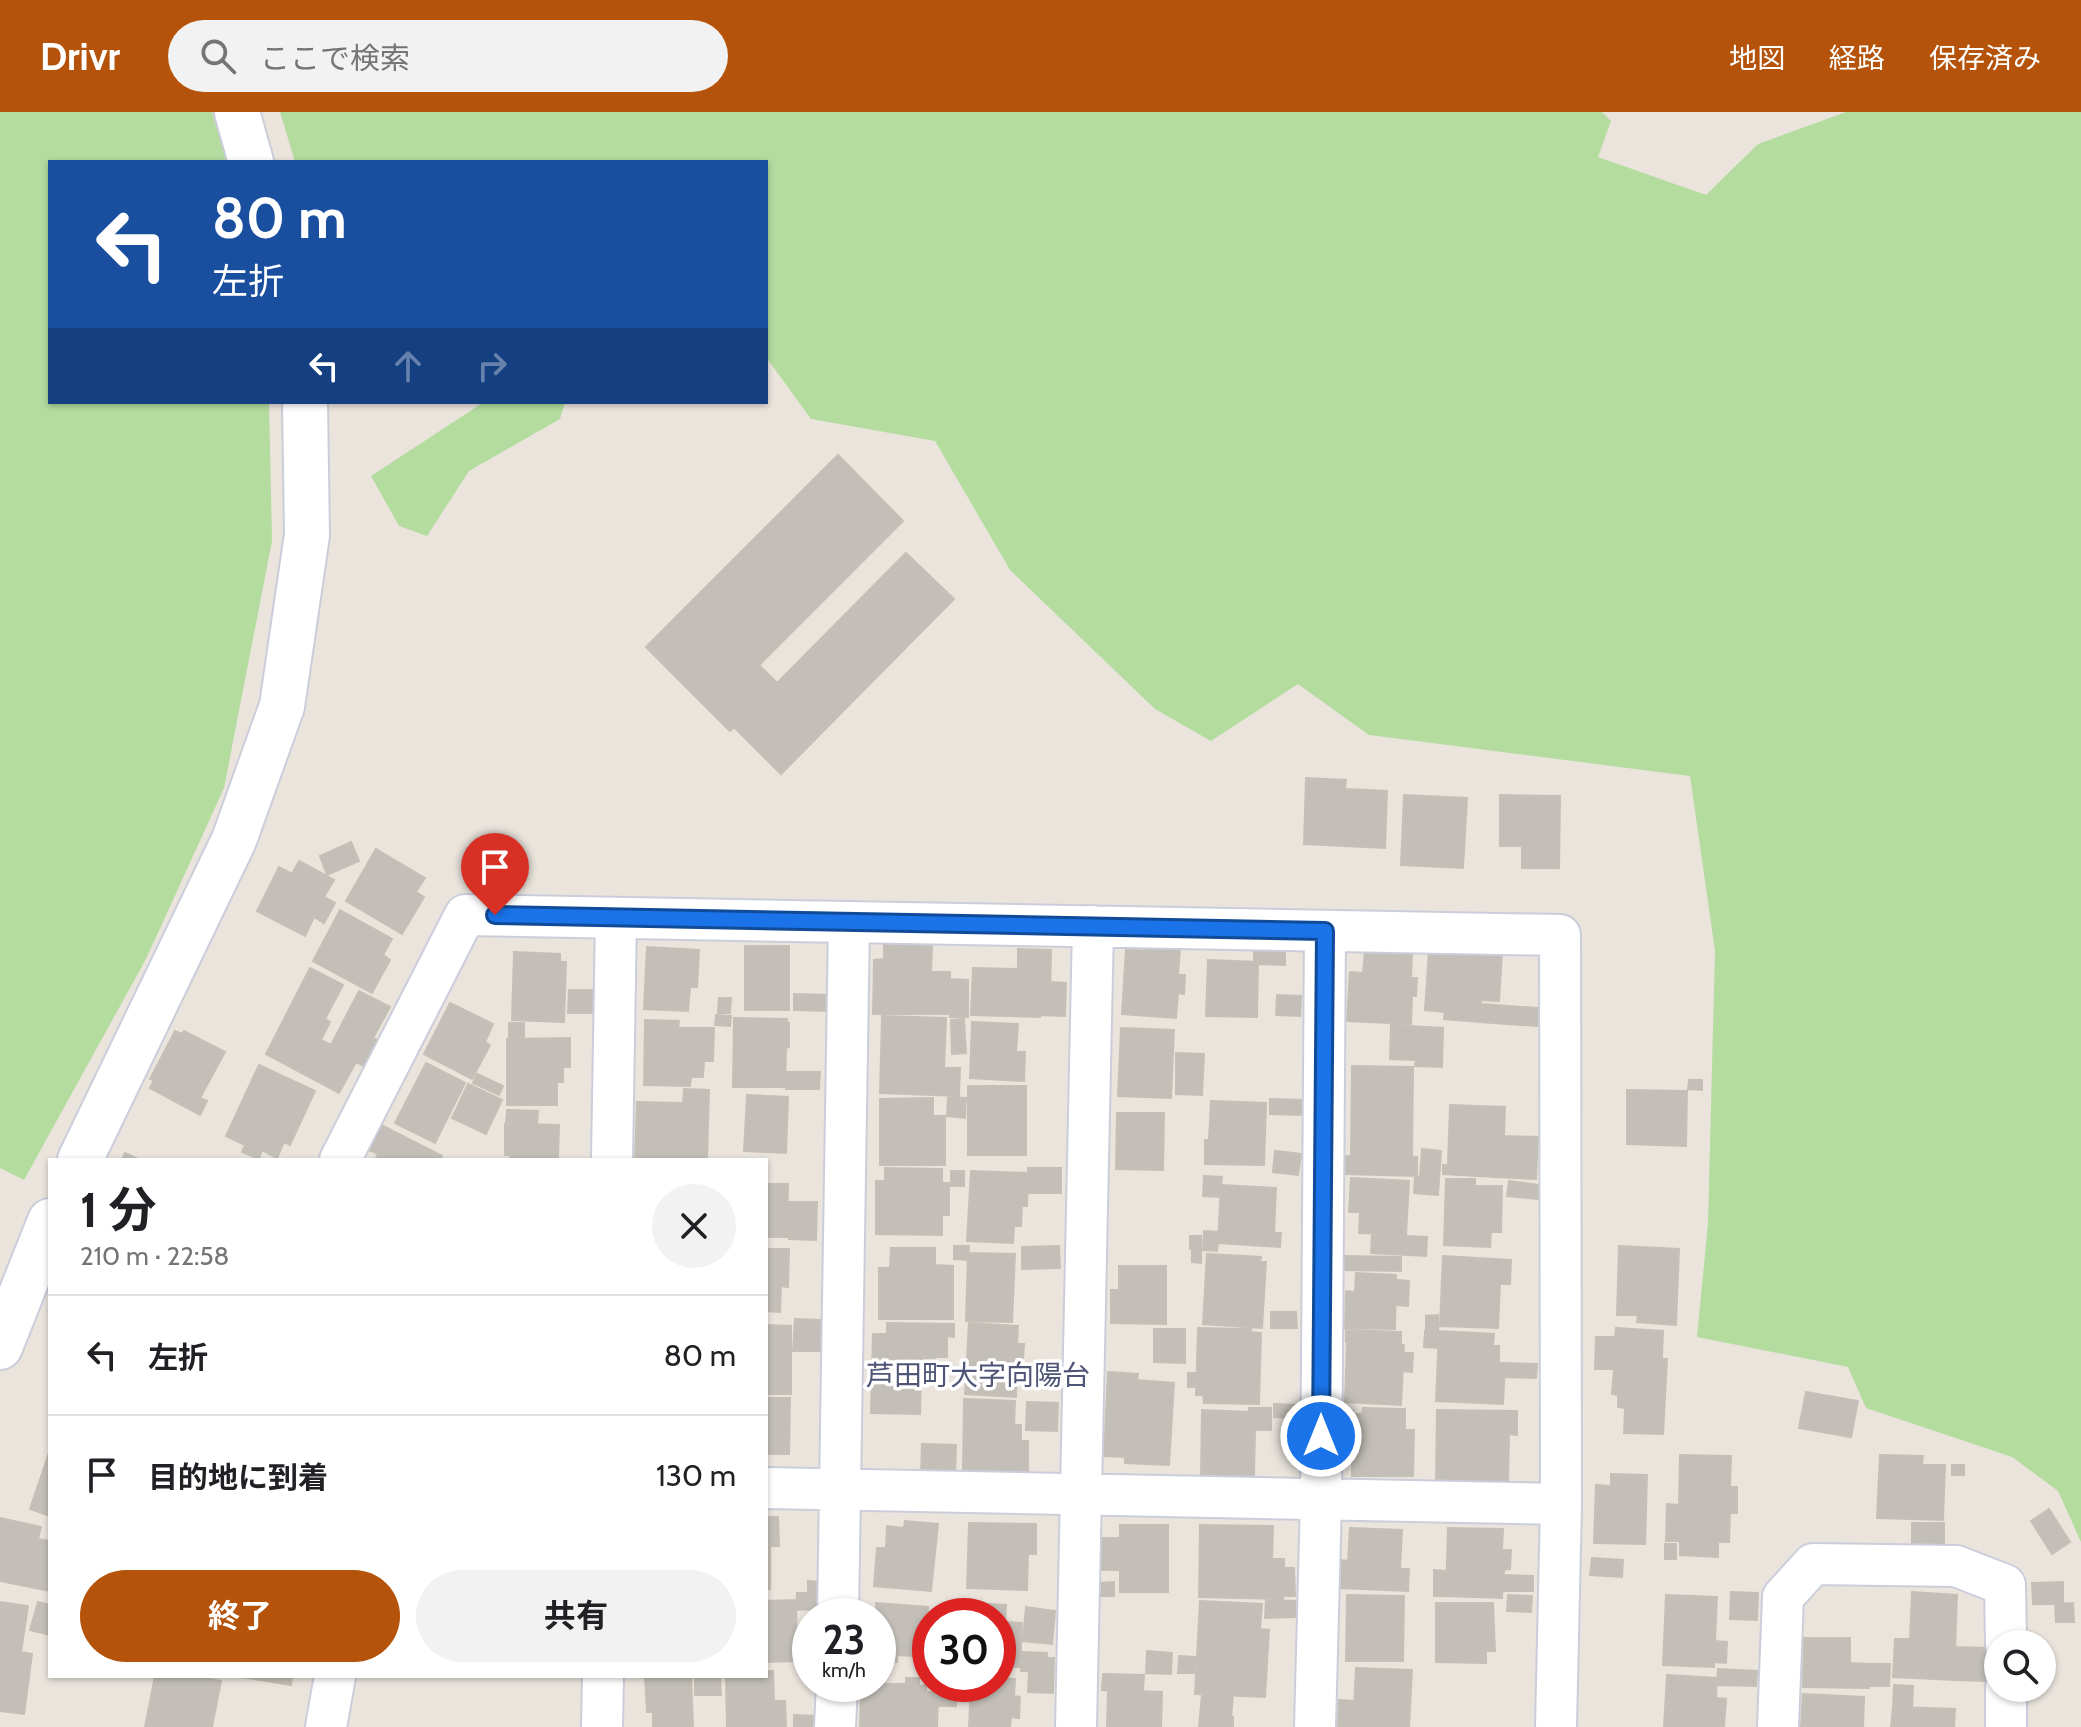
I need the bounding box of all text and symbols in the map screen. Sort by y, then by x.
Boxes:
search box [168,20,728,92]
text: Drivr [40,33,120,80]
icon: search [196,34,240,78]
text: ここで検索 [260,40,410,77]
text: 地図 [1729,41,1785,75]
text: 経路 [1829,41,1885,75]
text: 保存済み [1929,41,2041,75]
text: 80 m [212,184,347,252]
icon: left [80,192,184,296]
text: 左折 [212,259,284,303]
icon: left [302,344,346,388]
icon: ahead [386,344,430,388]
icon: right [470,344,514,388]
pin [461,833,529,915]
icon: arrive [473,845,517,889]
text: 1 分 [80,1181,157,1239]
button: close [652,1184,736,1268]
text: 210 m · 22:58 [80,1240,229,1272]
icon: left [80,1333,124,1377]
text: 80 m [664,1337,736,1374]
text: 左折 [148,1339,208,1376]
district label: 芦田町大字向陽台 [866,1358,1090,1392]
position arrow [1279,1394,1363,1478]
icon: arrive [80,1453,124,1497]
text: 130 m [656,1457,736,1494]
text: 目的地に到着 [148,1459,328,1496]
button: 終了 [80,1570,400,1662]
button: 共有 [416,1570,736,1662]
speed limit sign: 30 [912,1598,1016,1702]
text: 23 [823,1615,865,1664]
map controls [1984,1630,2056,1702]
button: search [1984,1630,2056,1702]
text: km/h [822,1658,866,1682]

